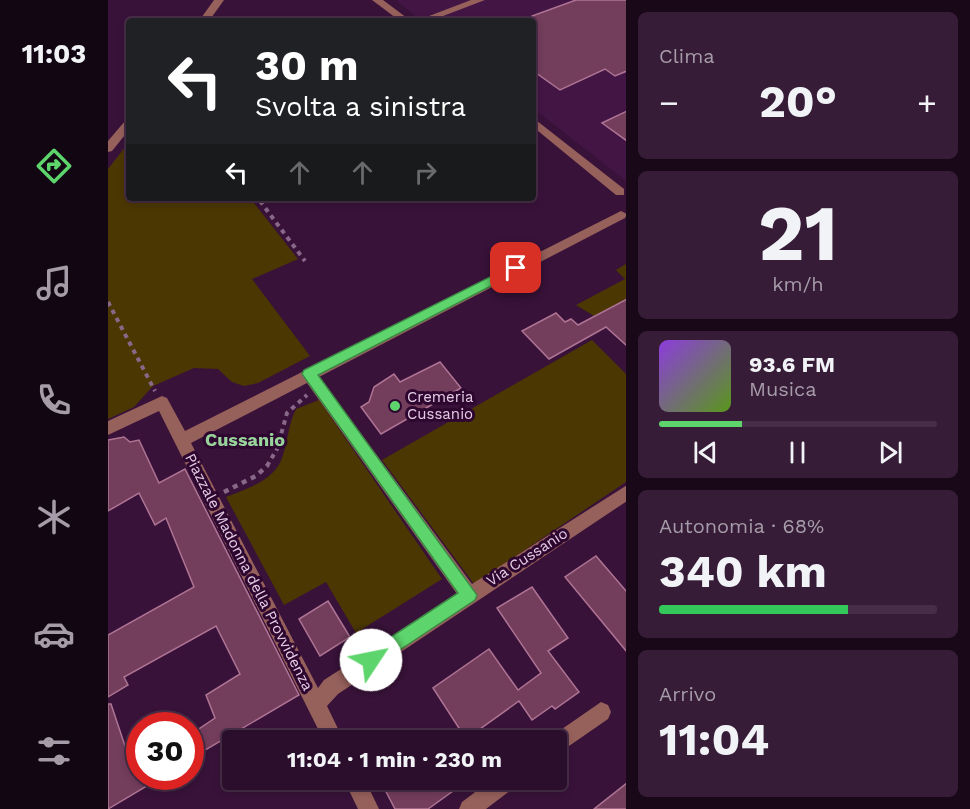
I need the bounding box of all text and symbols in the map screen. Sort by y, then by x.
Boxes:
text: 11:03 [22,38,86,70]
text: 30 m [255,41,359,90]
icon: left [156,42,234,120]
text: Clima [659,44,715,68]
text: 20° [759,75,837,128]
text: − [659,83,679,122]
text: + [917,83,937,122]
text: Svolta a sinistra [255,91,466,123]
icon: directions [33,145,75,187]
icon: left [220,156,253,189]
icon: ahead [283,156,316,189]
icon: ahead [346,156,379,189]
icon: right [409,156,442,189]
text: 21 [758,187,838,279]
pin [490,242,541,293]
icon: arrive [499,251,532,284]
icon: music [33,262,75,304]
text: km/h [772,272,824,296]
text: 93.6 FM [749,352,835,377]
text: Musica [749,377,817,401]
icon: phone [33,379,75,421]
place label: Cremeria Cussanio [407,388,474,423]
marker: Cremeria Cussanio [388,399,402,413]
district label: Cussanio [205,429,285,450]
icon: previous [689,436,722,469]
icon: pause [781,436,814,469]
icon: next [874,436,907,469]
street label: Piazzale Madonna della Provvidenza [181,450,317,694]
icon: climate [33,496,75,538]
text: Autonomia · 68% [659,514,824,538]
street label: Via Cussanio [483,524,571,590]
text: 340 km [659,545,827,598]
icon: car [33,613,75,655]
position arrow [339,628,403,692]
text: Arrivo [659,682,716,706]
speed limit sign: 30 [126,712,204,790]
text: 11:04 [659,713,769,766]
icon: filters [33,730,75,772]
text: 11:04 · 1 min · 230 m [287,747,502,772]

